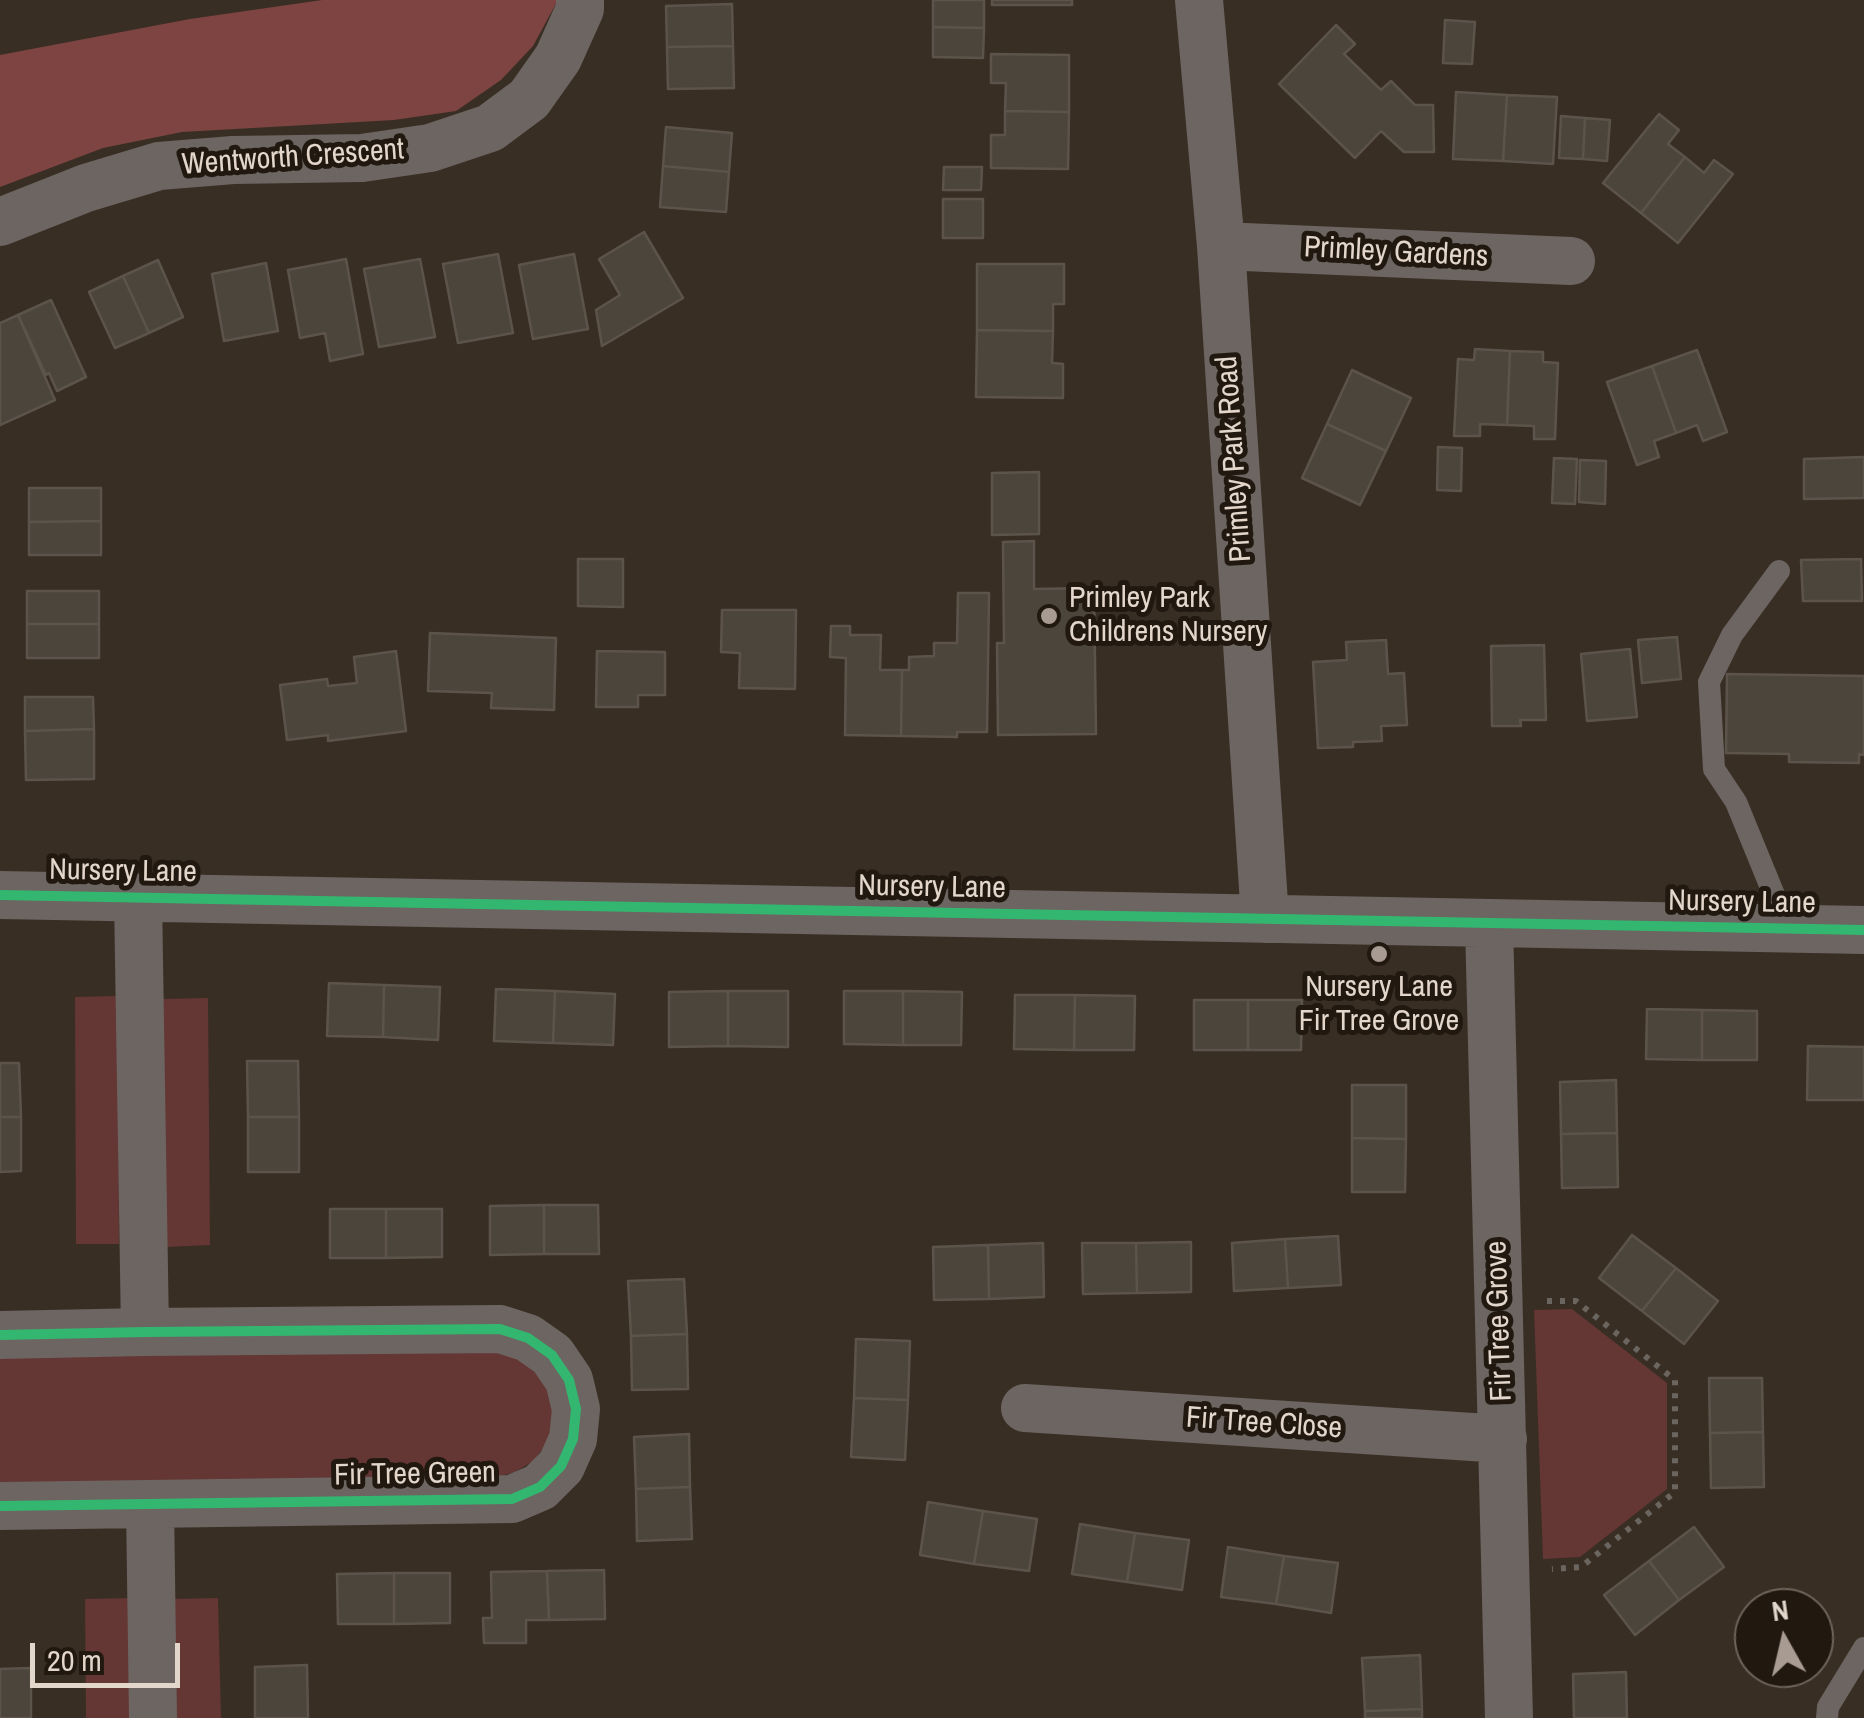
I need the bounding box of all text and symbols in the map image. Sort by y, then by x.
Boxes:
street label: Wentworth Crescent [181,132,405,184]
street label: Primley Gardens [1303,230,1489,276]
street label: Primley Park Road [1210,355,1260,563]
place label: Primley Park Childrens Nursery [1069,581,1267,652]
marker: Primley Park Childrens Nursery [1038,605,1060,627]
street label: Nursery Lane [49,853,197,891]
street label: Nursery Lane [858,869,1006,907]
street label: Nursery Lane [1668,884,1816,922]
marker: Nursery Lane Fir Tree Grove [1368,943,1390,965]
place label: Nursery Lane Fir Tree Grove [1299,970,1459,1040]
street label: Fir Tree Grove [1479,1240,1521,1402]
street label: Fir Tree Close [1185,1401,1343,1447]
street label: Fir Tree Green [334,1456,496,1494]
north arrow [1734,1588,1834,1688]
text: N [1769,1590,1791,1630]
scale bar [35,1623,185,1685]
text: 20 m [47,1640,102,1680]

